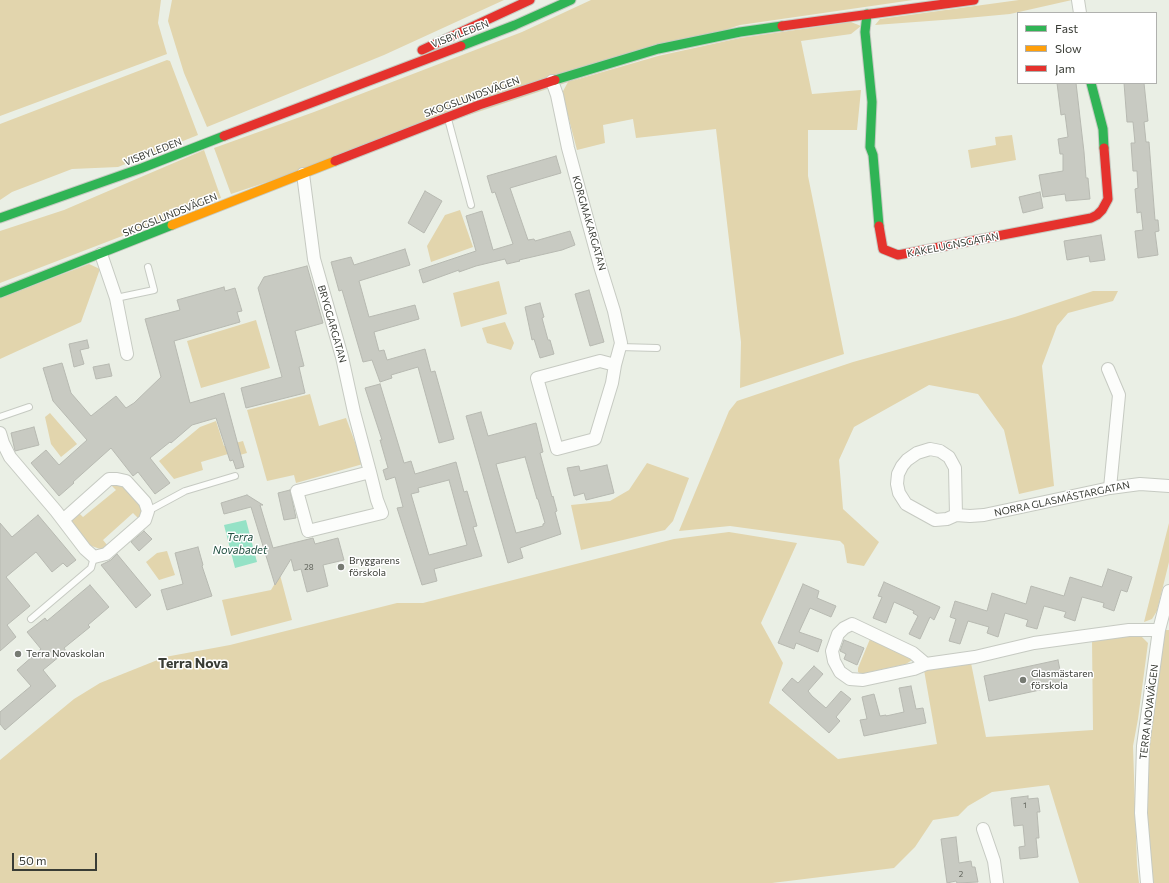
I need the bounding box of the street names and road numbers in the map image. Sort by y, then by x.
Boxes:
street label: VISBYLEDEN [429,17,491,51]
street label: SKOGSLUNDSVÄGEN [423,74,521,120]
street label: VISBYLEDEN [122,135,184,169]
street label: KORGMAKARGATAN [570,174,608,272]
street label: SKOGSLUNDSVÄGEN [121,191,219,239]
street label: KAKELUGNSGATAN [906,230,1000,260]
street label: BRYGGARGATAN [315,284,349,364]
street label: NORRA GLASMÄSTARGATAN [993,479,1131,519]
street label: TERRA NOVAVÄGEN [1137,664,1161,760]

